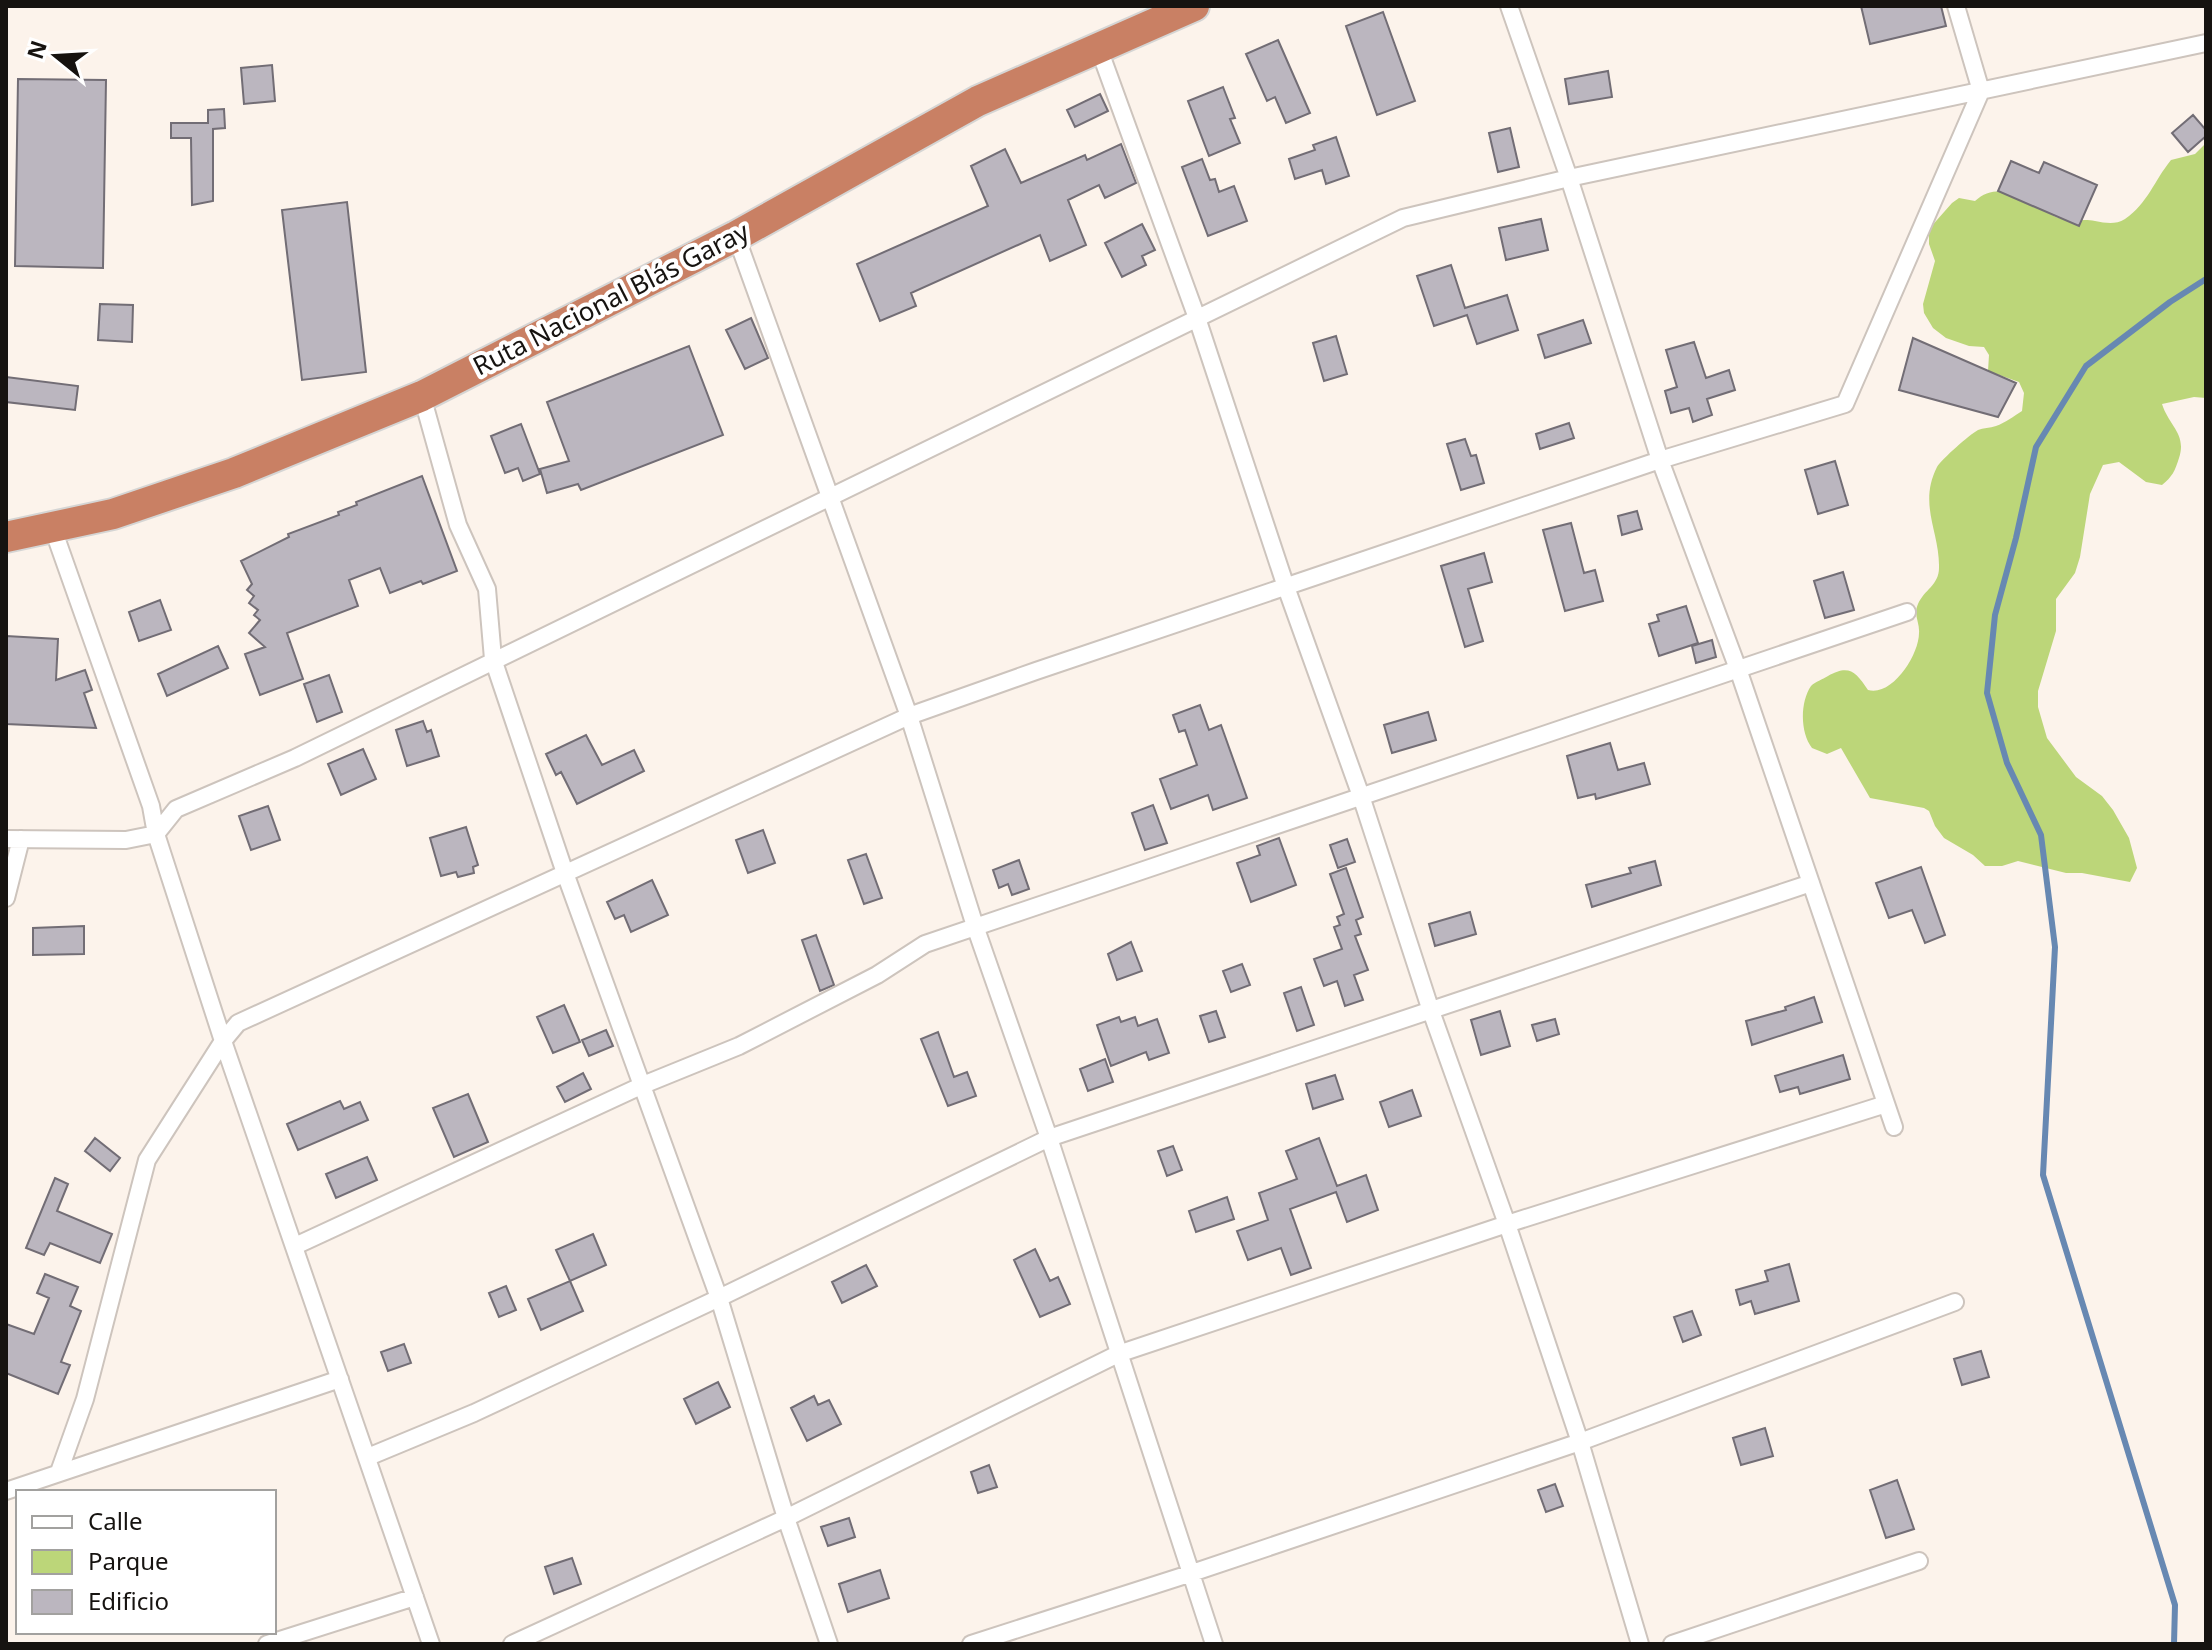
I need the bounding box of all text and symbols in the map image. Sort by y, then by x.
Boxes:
north arrow [16,16,96,96]
text: N [19,36,53,63]
street label: Ruta Nacional Blás Garay [466,212,755,383]
legend [16,1490,276,1634]
text: Calle [88,1504,143,1537]
text: Parque [88,1544,169,1577]
text: Edificio [88,1584,169,1617]

